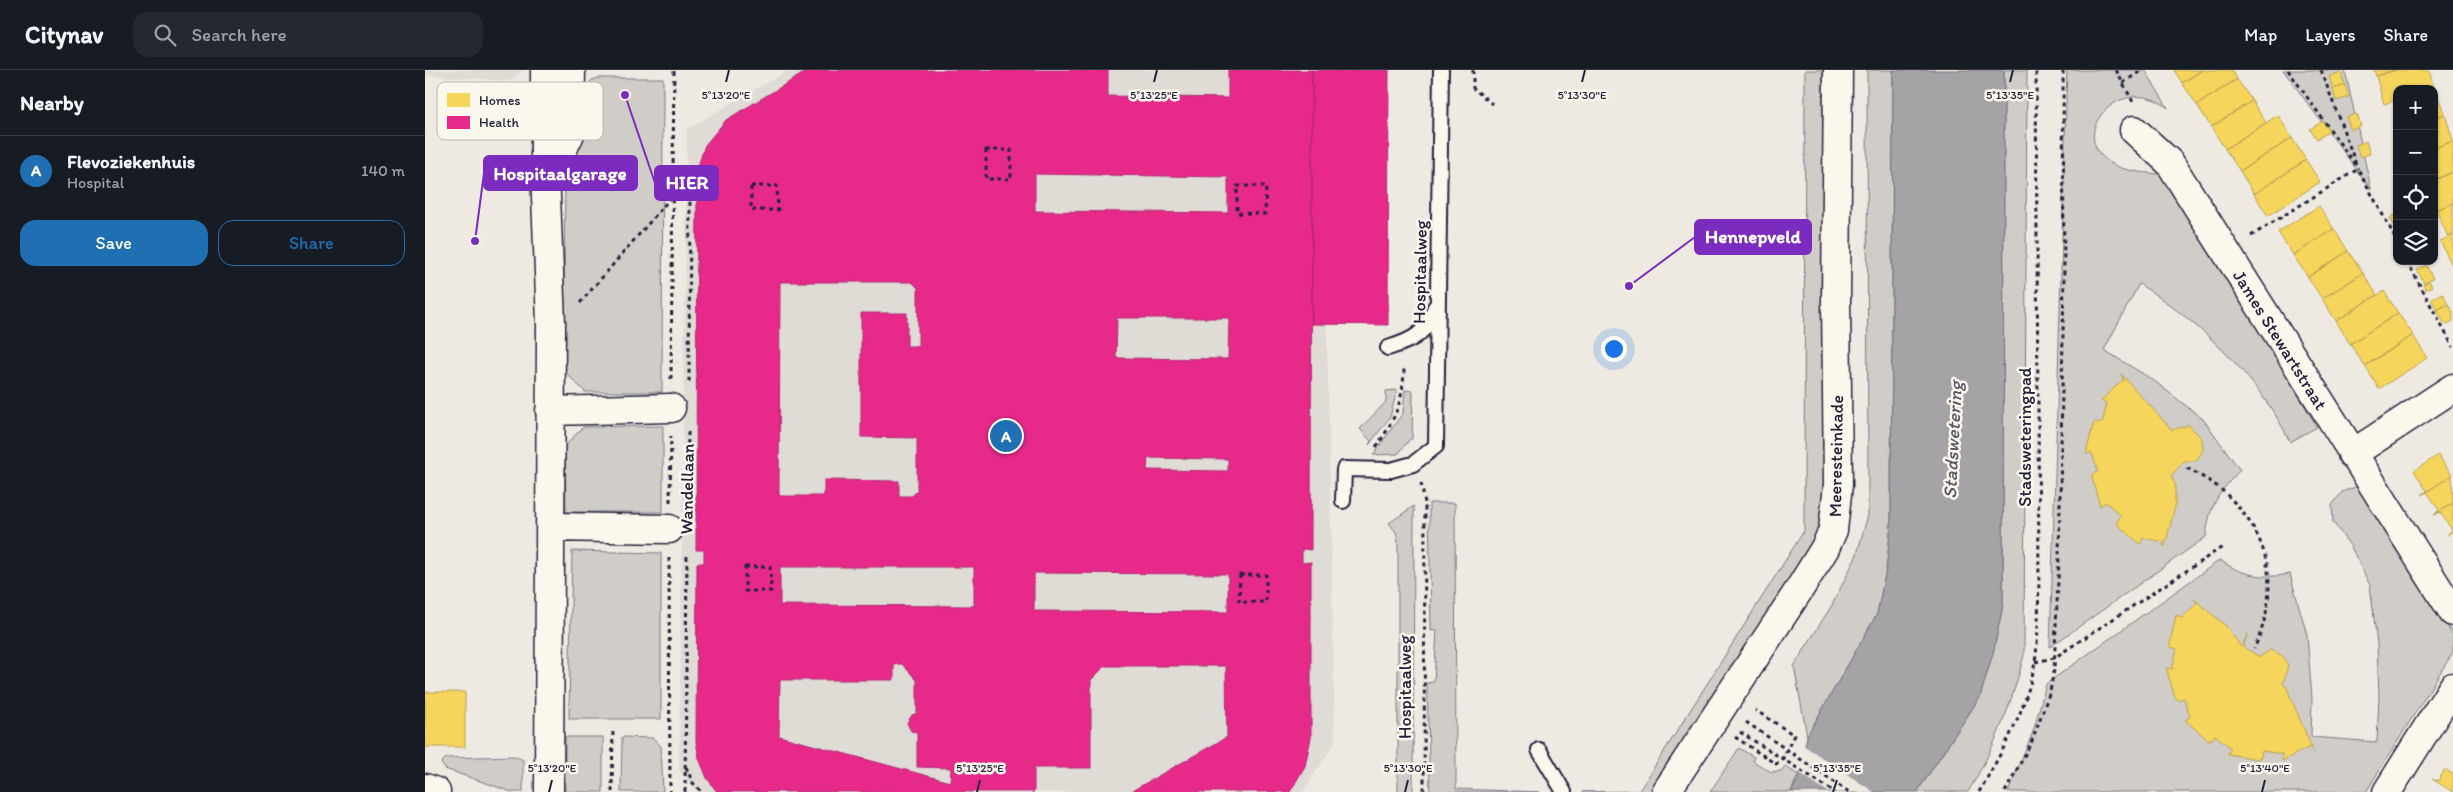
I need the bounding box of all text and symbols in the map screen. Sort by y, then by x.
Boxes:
search box [133,12,483,57]
text: Citynav [25,20,103,49]
icon: search [151,21,179,49]
text: Search here [191,23,287,46]
text: Map [2244,24,2277,46]
text: Layers [2305,24,2355,46]
text: Share [2383,24,2428,46]
legend [437,82,603,140]
map controls [2393,85,2438,265]
button: + [2393,85,2438,130]
text: 5°13'20"E [702,88,751,102]
text: 5°13'25"E [1130,88,1178,102]
text: 5°13'30"E [1557,88,1607,102]
text: 5°13'35"E [1986,88,2034,102]
text: Nearby [20,90,84,115]
text: Homes [479,92,521,109]
text: Health [479,114,519,131]
button: − [2393,130,2438,175]
text: Flevoziekenhuis [67,150,195,173]
callout: Hospitaalgarage [484,156,637,190]
text: A [31,161,41,180]
text: 140 m [361,161,405,180]
text: Hospitaalgarage [493,162,627,185]
callout: HIER [655,166,718,200]
text: HIER [666,171,709,194]
text: Hospital [67,173,124,192]
button: locate [2393,175,2438,220]
street label: Hospitaalweg [1408,219,1432,324]
button: Save [20,220,208,266]
button: Share [218,220,405,266]
callout: Hennepveld [1695,220,1811,254]
button: layers [2393,220,2438,265]
text: Hennepveld [1705,225,1802,248]
street label: James Stewartstraat [2228,266,2332,414]
your location [1601,336,1627,362]
street label: Stadsweteringpad [2014,367,2036,507]
water label: Stadswetering [1938,378,1967,499]
street label: Meeresteinkade [1824,395,1848,517]
pin: A [990,417,1022,455]
street label: Wandellaan [675,443,699,535]
street label: Hospitaalweg [1394,634,1416,739]
text: 5°13'20"E [528,761,577,775]
text: 5°13'25"E [956,761,1004,775]
text: 5°13'30"E [1383,761,1433,775]
text: 5°13'35"E [1813,761,1861,775]
text: 5°13'40"E [2240,761,2290,775]

